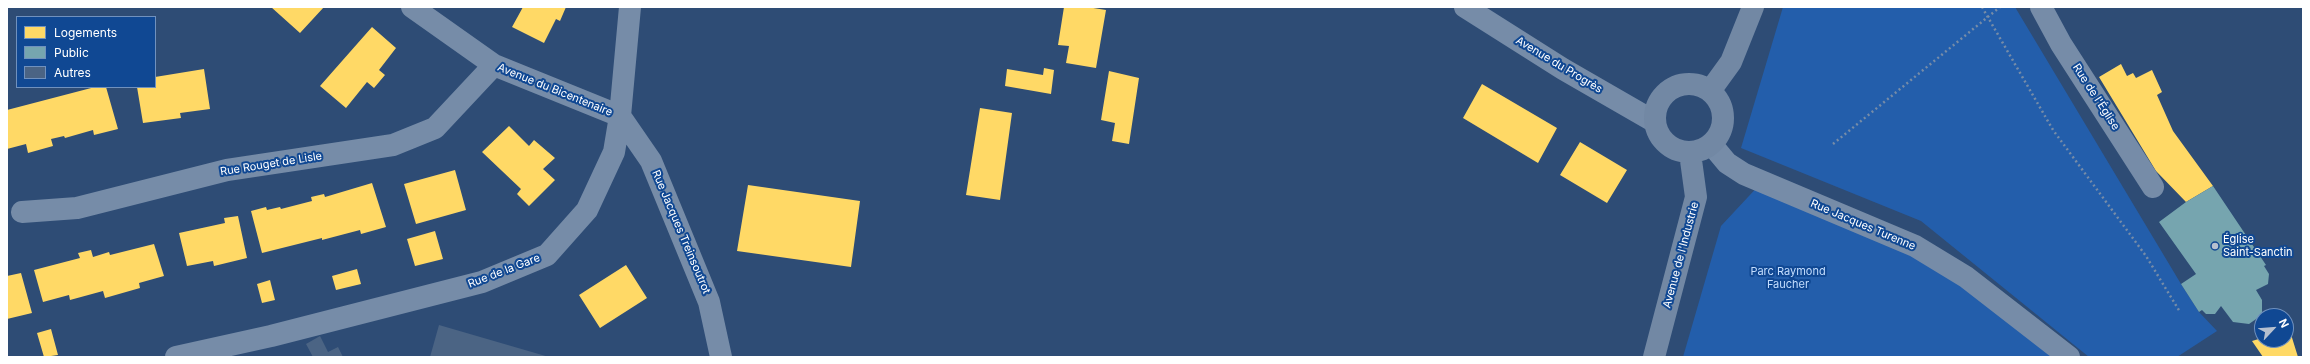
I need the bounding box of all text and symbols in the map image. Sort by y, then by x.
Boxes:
legend [16,16,156,88]
text: Logements [54,25,117,40]
street label: Avenue du Progrès [1513,34,1605,96]
text: Public [54,45,89,60]
street label: Avenue du Bicentenaire [496,61,614,119]
street label: Rue de l'Église [2070,61,2122,133]
text: Autres [54,65,91,80]
street label: Rue Rouget de Lisle [219,149,323,179]
street label: Rue Jacques Treinsoutrot [649,168,713,296]
street label: Rue Jacques Turenne [1808,197,1918,253]
street label: Avenue de l'Industrie [1660,200,1702,310]
place label: Église Saint-Sanctin [2223,233,2293,259]
marker: Église Saint-Sanctin [2210,241,2220,251]
street label: Rue de la Gare [466,251,542,291]
park label: Parc Raymond Faucher [1750,265,1826,291]
north arrow [2254,308,2294,348]
text: N [2276,316,2292,330]

